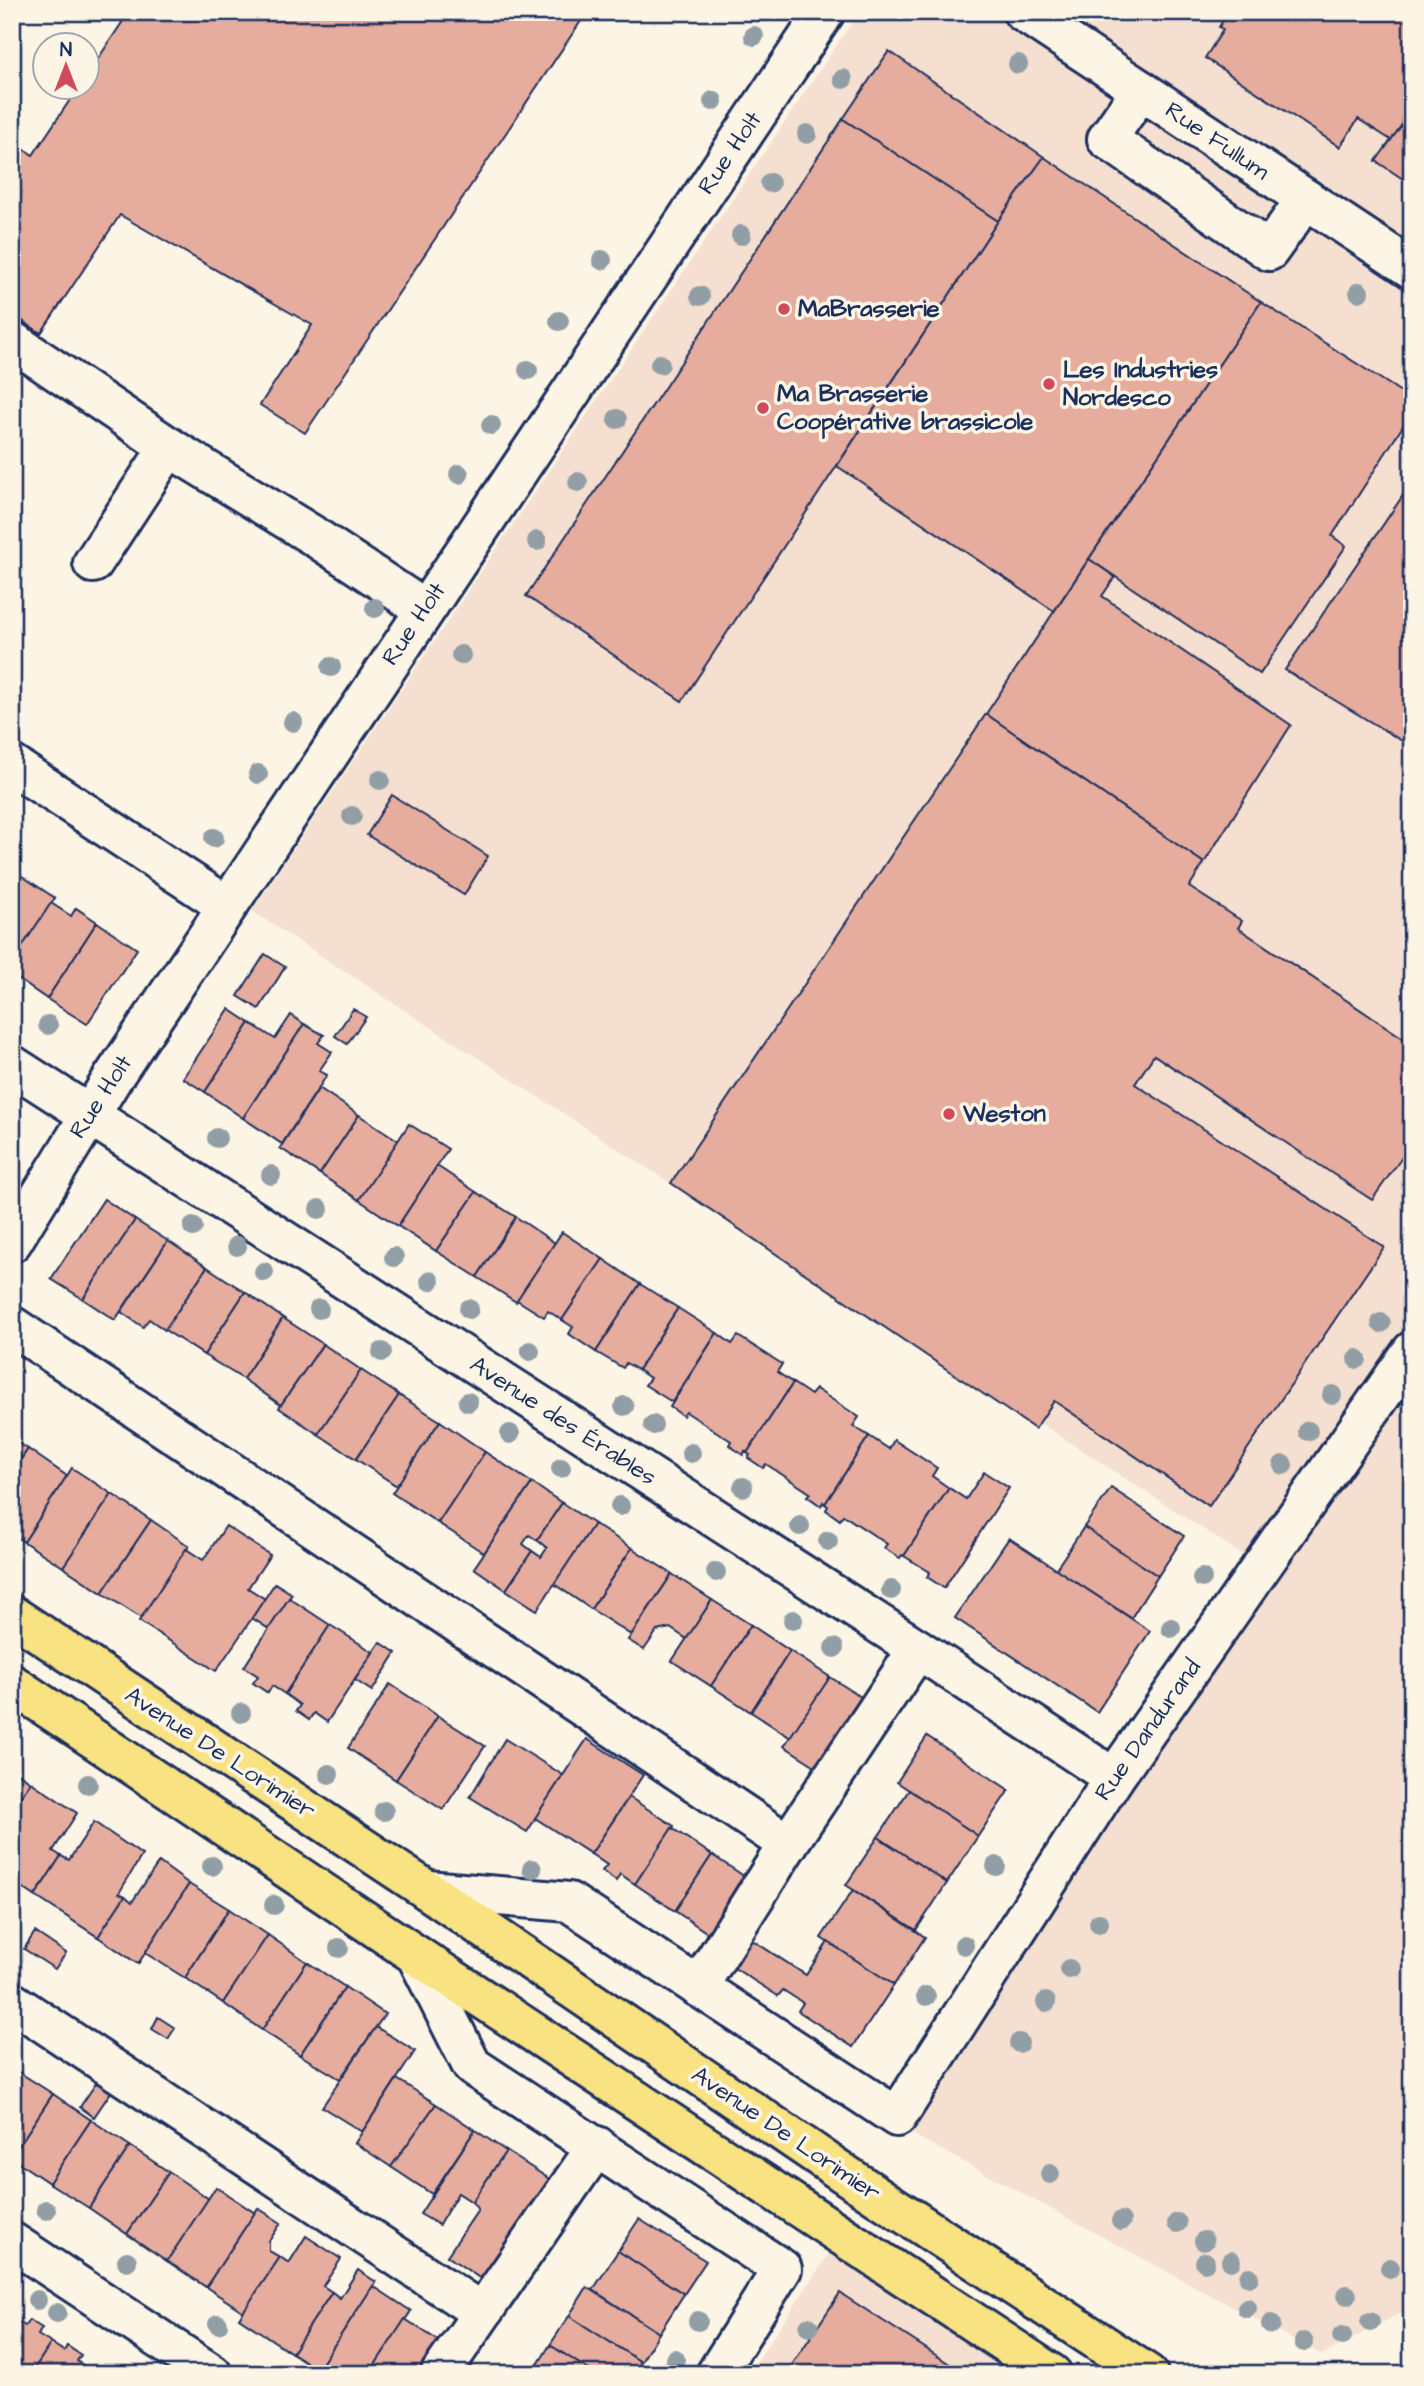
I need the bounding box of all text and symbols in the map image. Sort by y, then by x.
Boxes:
north arrow [32,32,102,102]
text: N [60,37,72,64]
street label: Rue Fullum [1158,94,1276,189]
street label: Rue Holt [690,105,770,201]
place label: MaBrasserie [798,292,940,326]
marker: MaBrasserie [776,301,792,317]
place label: Les Industries Nordesco [1063,353,1218,415]
marker: Les Industries Nordesco [1041,376,1057,392]
place label: Ma Brasserie Coopérative brassicole [777,377,1033,439]
marker: Ma Brasserie Coopérative brassicole [755,400,771,416]
street label: Rue Holt [374,576,454,672]
street label: Rue Holt [61,1048,141,1145]
place label: Weston [962,1097,1046,1131]
marker: Weston [941,1106,957,1122]
street label: Avenue des Érables [463,1348,663,1494]
street label: Rue Dandurand [1086,1652,1210,1808]
street label: Avenue De Lorimier [118,1678,322,1828]
street label: Avenue De Lorimier [685,2058,887,2210]

